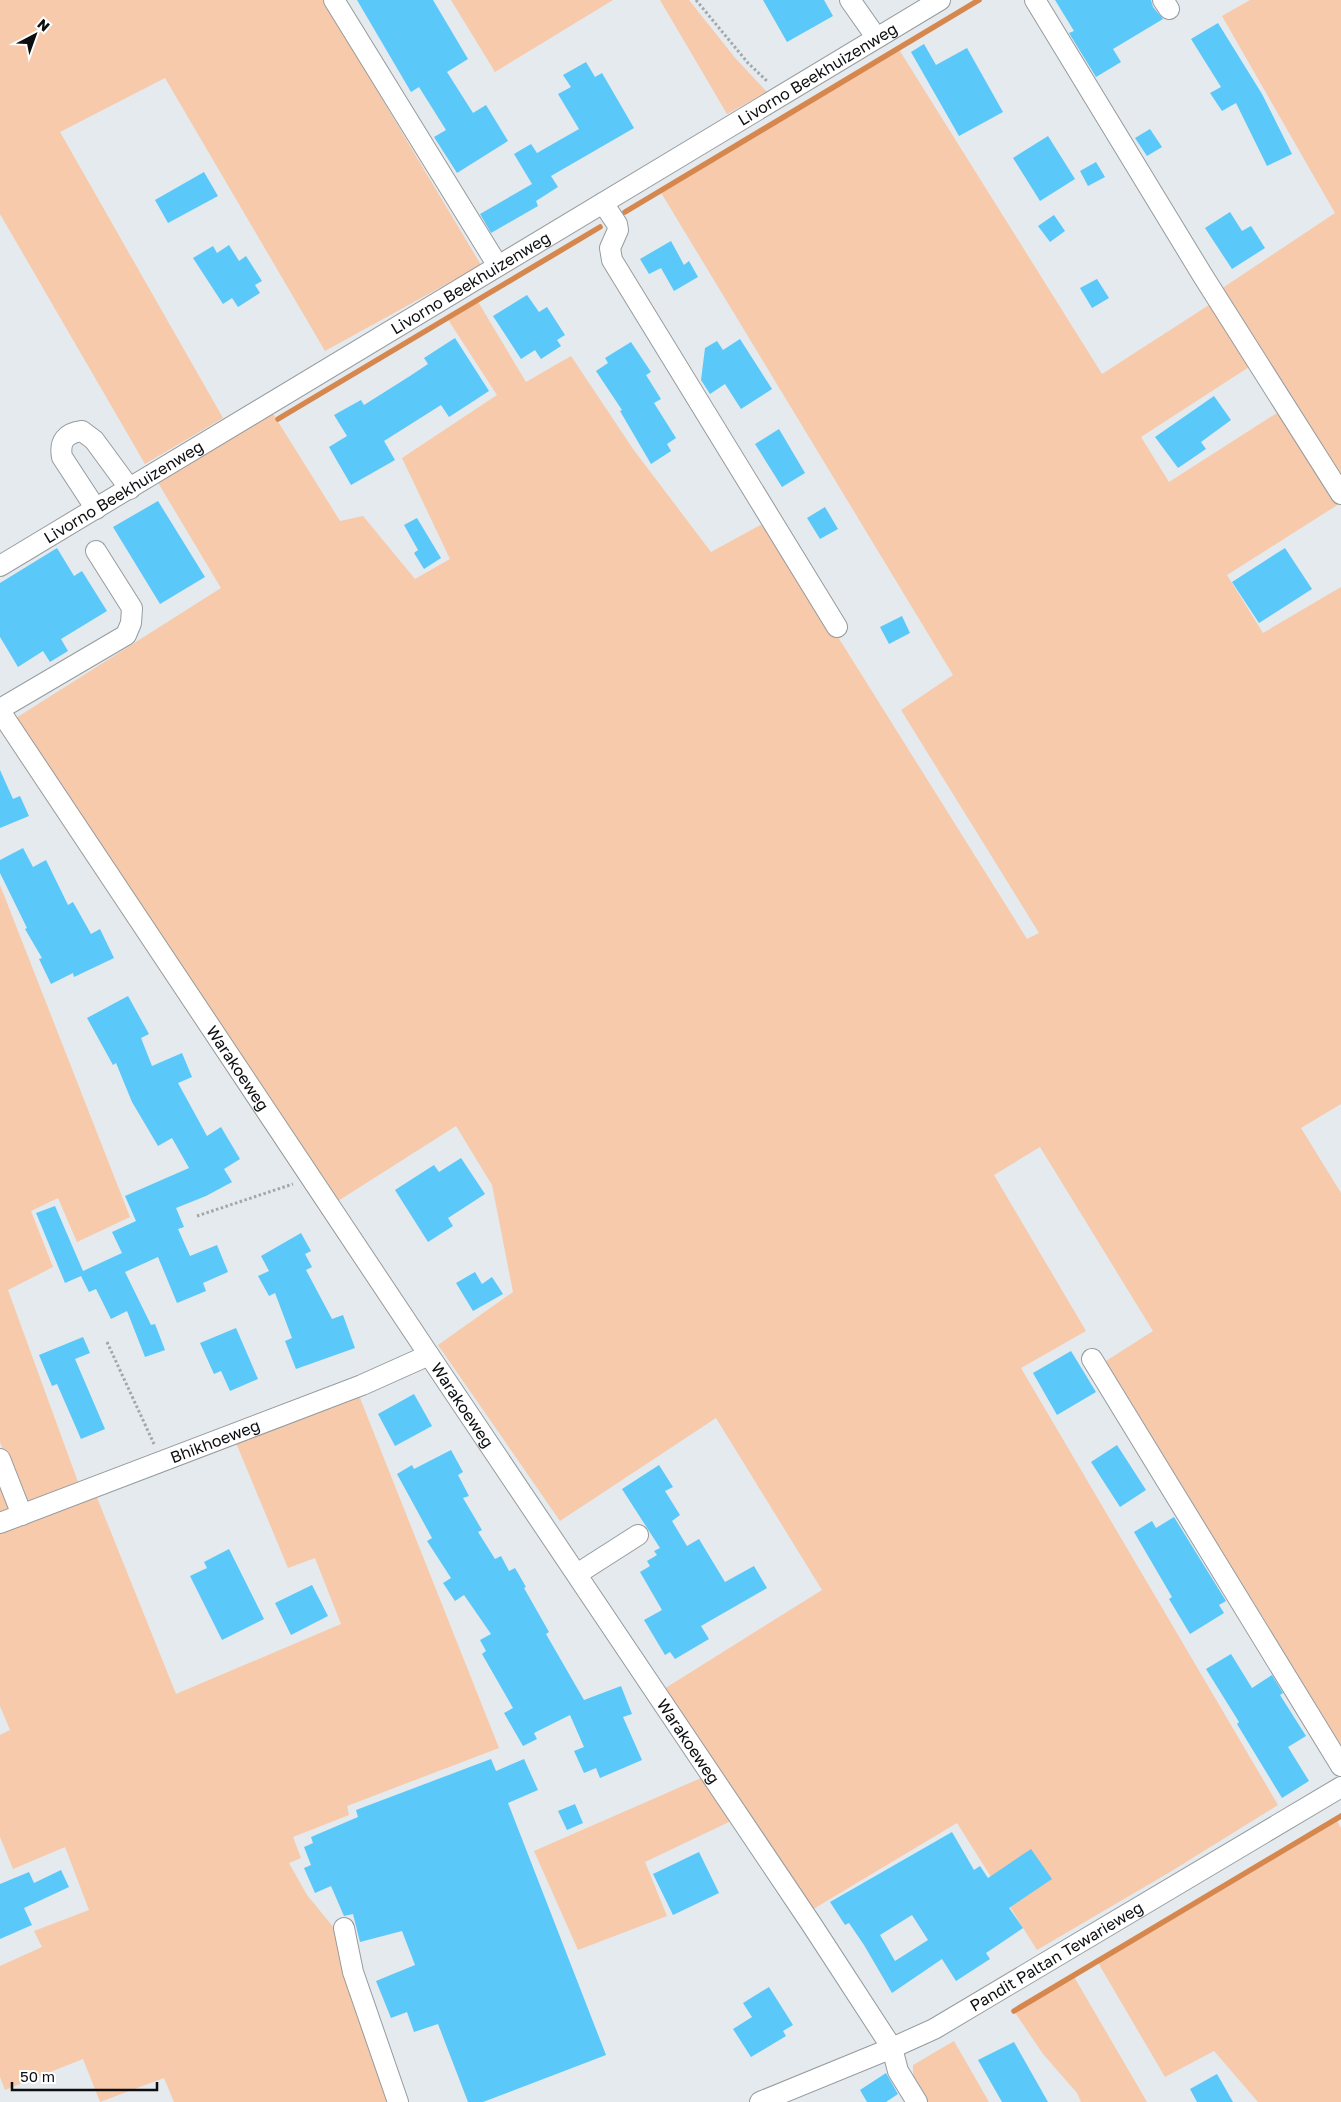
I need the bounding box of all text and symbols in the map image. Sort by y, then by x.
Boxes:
north arrow [10,10,60,60]
text: N [34,15,53,35]
street label: Livorno Beekhuizenweg [734,18,901,130]
street label: Livorno Beekhuizenweg [387,227,554,338]
street label: Livorno Beekhuizenweg [40,436,207,547]
street label: Warakoeweg [202,1022,273,1114]
street label: Warakoeweg [427,1359,498,1451]
street label: Bhikhoeweg [167,1415,263,1467]
street label: Warakoeweg [653,1695,724,1788]
street label: Pandit Paltan Tewarieweg [966,1897,1147,2016]
scale bar [12,2060,158,2092]
text: 50 m [20,2067,55,2085]

